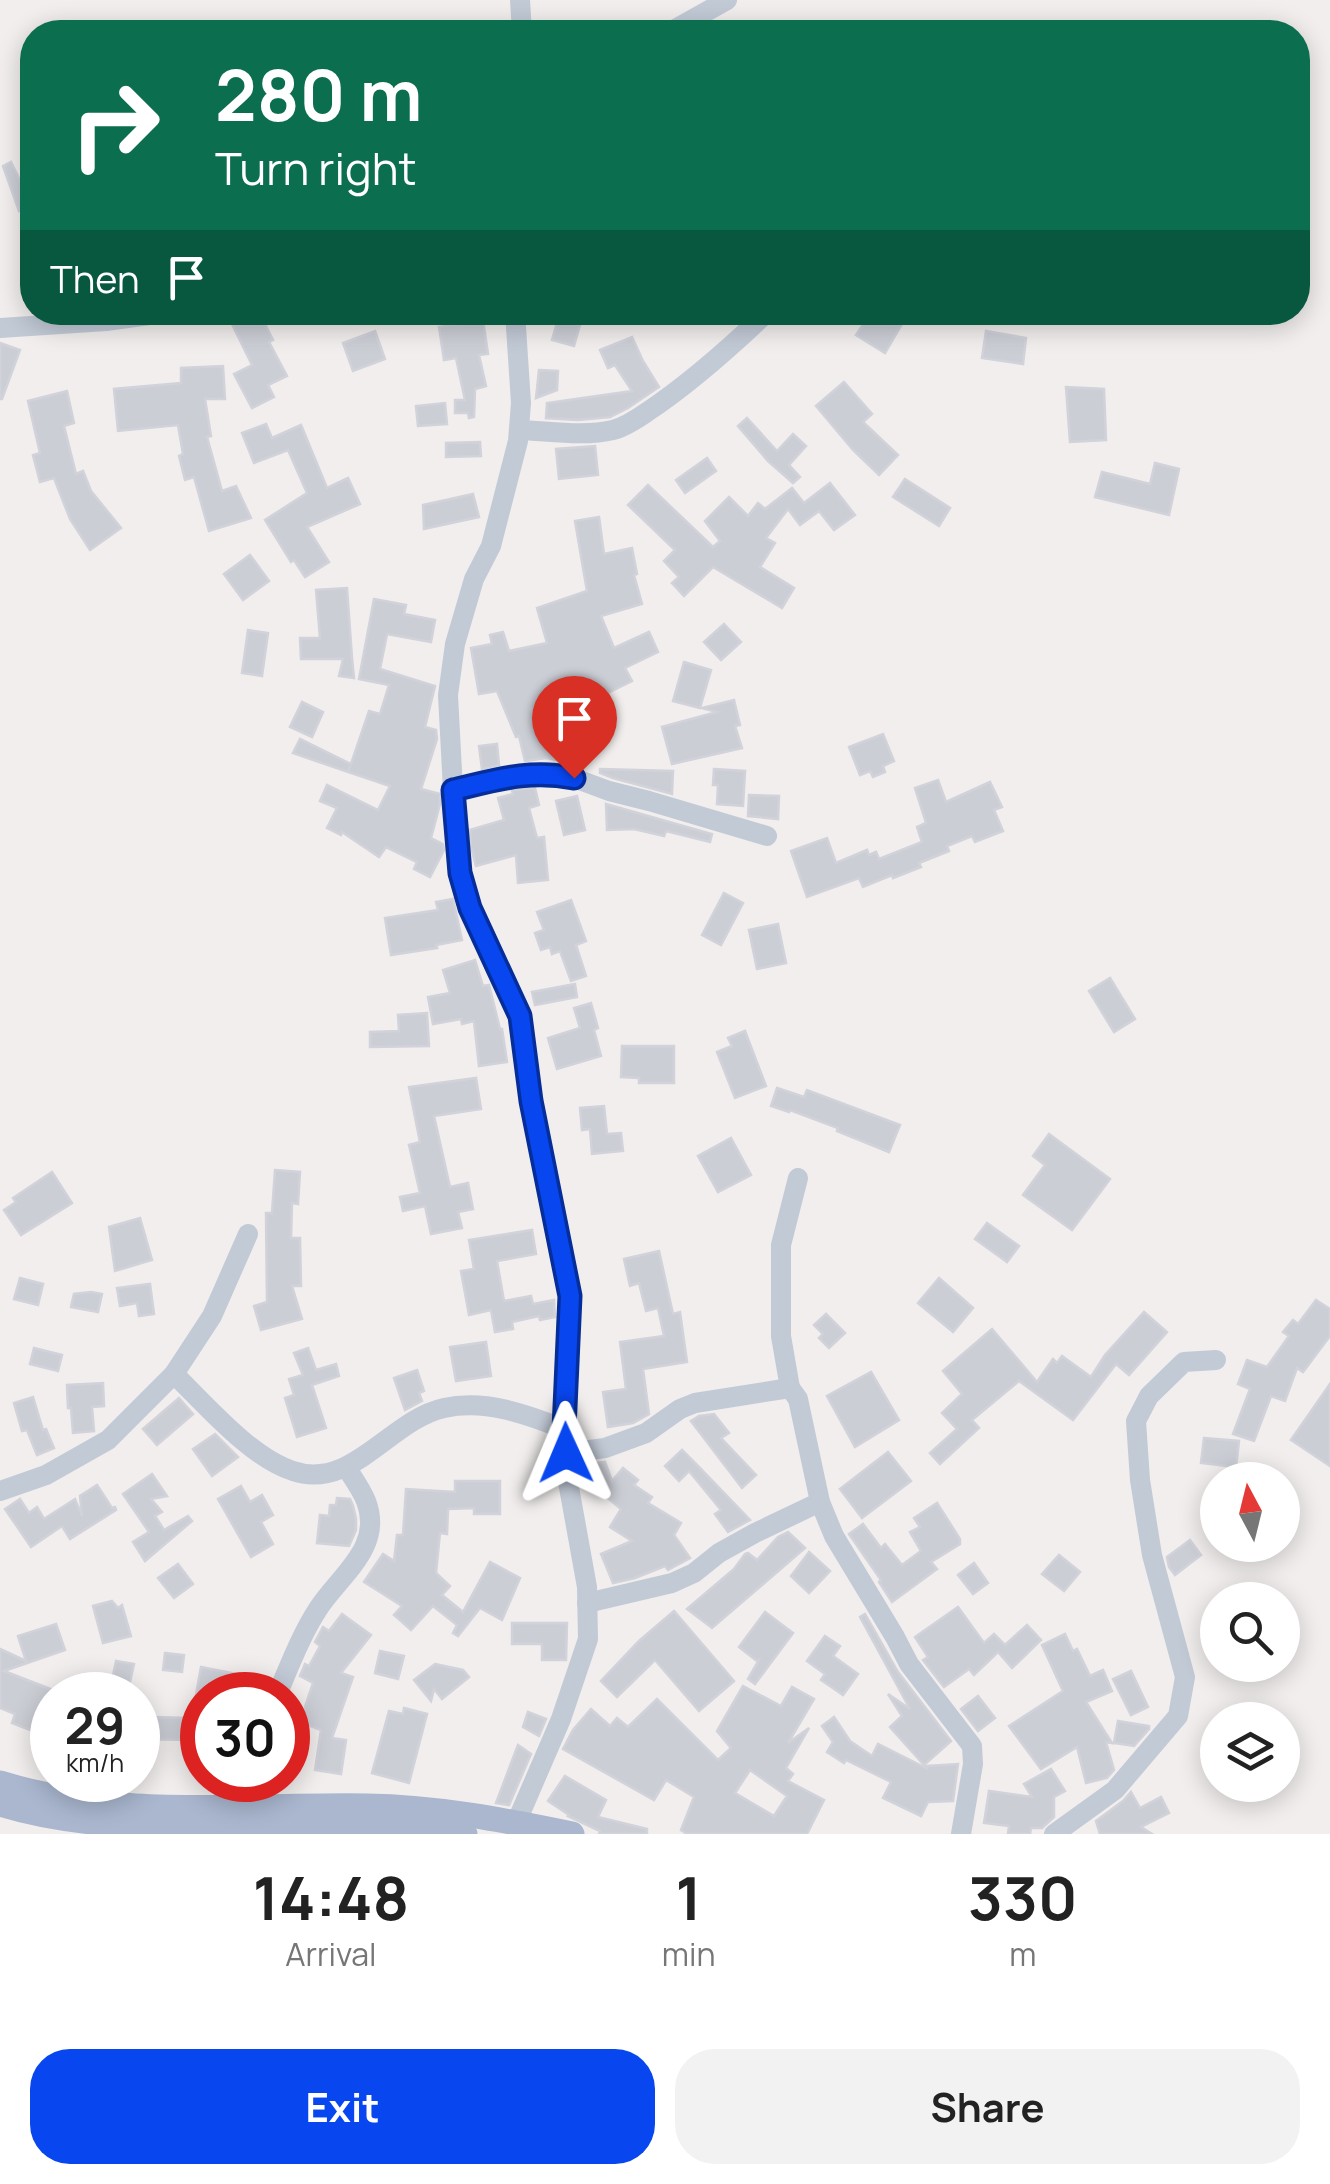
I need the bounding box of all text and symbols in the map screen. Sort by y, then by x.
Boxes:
text: 280 m [215,46,423,142]
icon: right [50,60,180,190]
text: Turn right [215,137,416,199]
icon: arrive [159,250,214,305]
text: Then [50,252,139,304]
pin [532,676,617,779]
icon: arrive [547,691,602,746]
position arrow [514,1401,618,1505]
north arrow [1200,1462,1300,1562]
map controls [1200,1462,1300,1802]
button: search [1200,1582,1300,1682]
speed limit sign: 30 [180,1672,310,1802]
text: 29 [65,1691,125,1759]
button: layers [1200,1702,1300,1802]
text: km/h [66,1745,124,1780]
text: 14:48 [253,1856,409,1938]
text: 1 [676,1856,702,1938]
text: 330 [968,1856,1077,1938]
text: Arrival [285,1932,377,1976]
text: min [662,1932,715,1976]
text: m [1009,1932,1036,1976]
button: Exit [30,2049,655,2164]
button: Share [675,2049,1300,2164]

